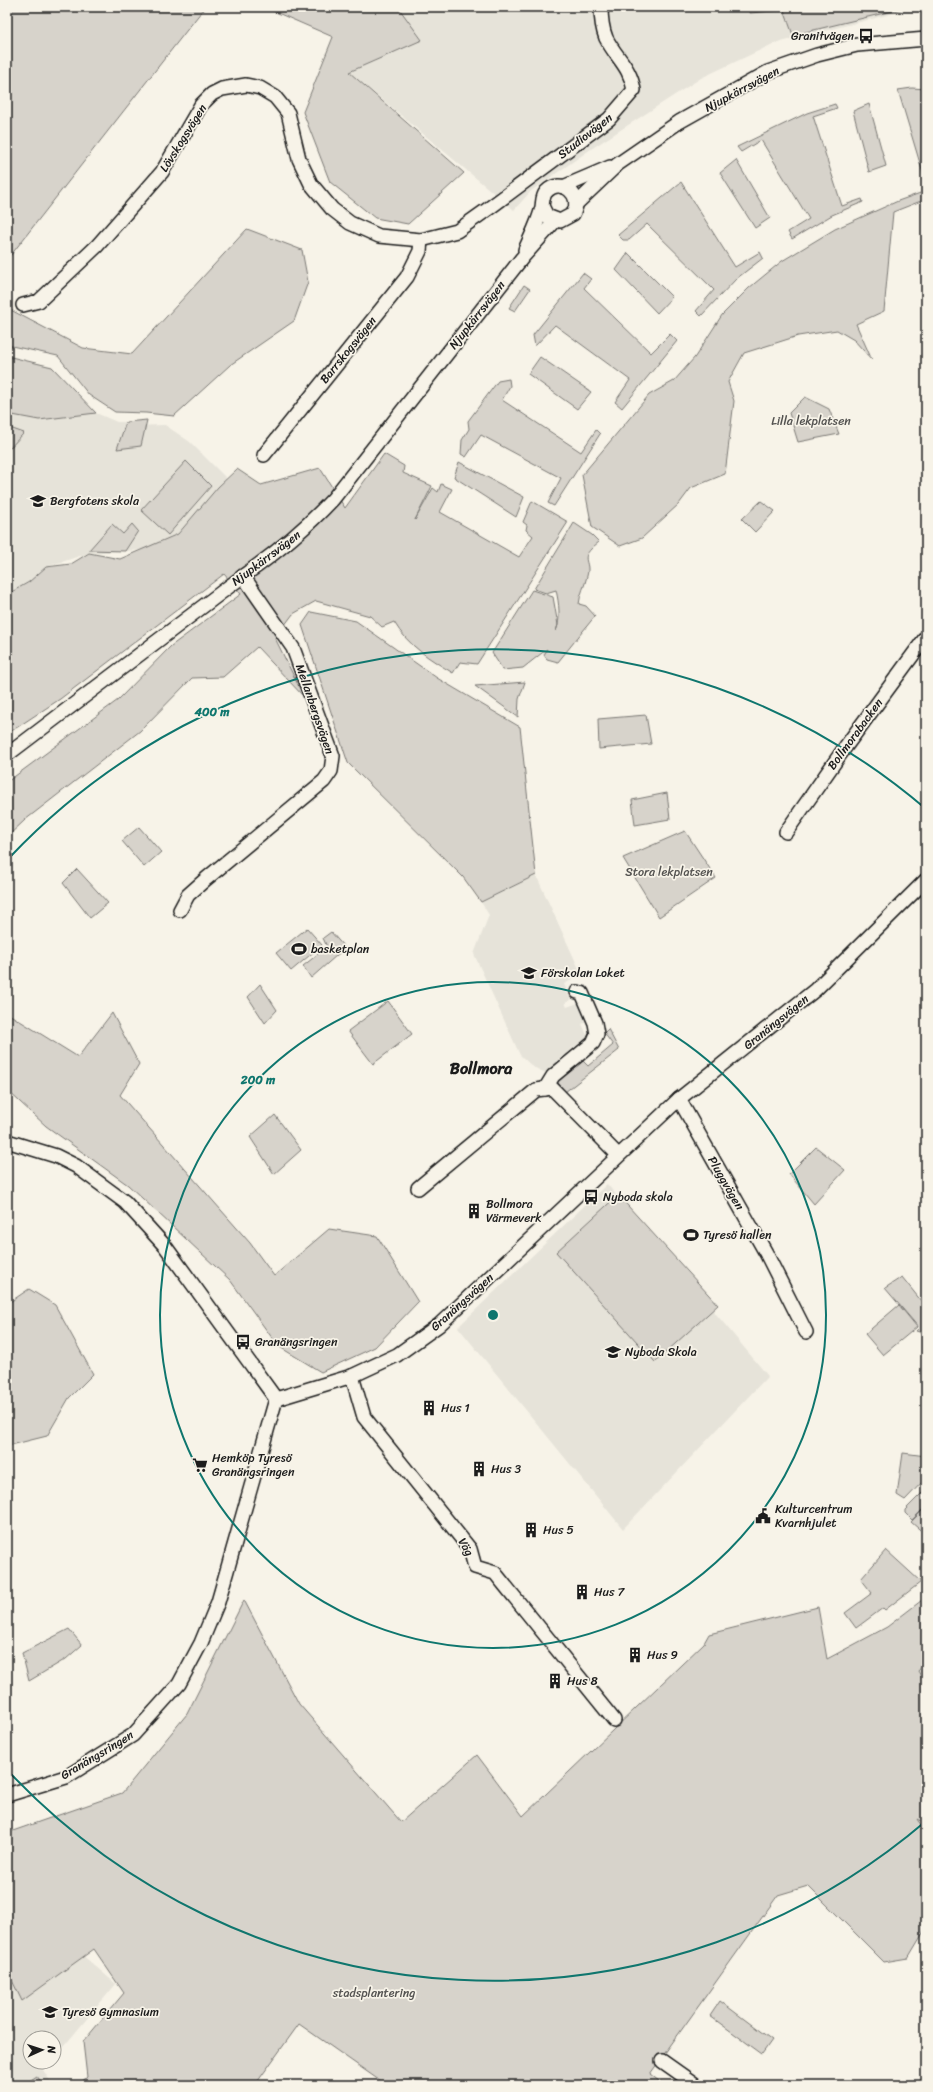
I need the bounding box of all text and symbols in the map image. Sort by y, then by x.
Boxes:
place label: Granitvägen [791,25,854,47]
bus stop icon: Granitvägen [857,27,875,45]
street label: Njupkärrsvägen [700,60,784,118]
street label: Lövskogsvägen [153,99,213,177]
street label: Studiovägen [553,107,618,165]
street label: Njupkärrsvägen [443,275,511,354]
street label: Barrskogsvägen [314,311,383,389]
park label: Lilla lekplatsen [771,410,851,432]
place label: Bergfotens skola [50,490,140,512]
school or university icon: Bergfotens skola [29,492,47,510]
street label: Njupkärrsvägen [226,524,306,592]
street label: Mellanbergsvägen [289,661,341,758]
street label: Bollmorabacken [821,693,889,775]
text: 400 m [193,701,230,723]
park label: Stora lekplatsen [625,861,713,883]
place label: basketplan [311,938,370,960]
sports icon: basketplan [290,940,308,958]
place label: Förskolan Loket [541,962,625,984]
school or university icon: Förskolan Loket [520,964,538,982]
street label: Granängsvägen [738,988,814,1056]
district label: Bollmora [450,1054,513,1083]
text: 200 m [240,1069,276,1091]
street label: Pluggvägen [702,1152,751,1215]
place label: Nyboda skola [603,1186,673,1208]
bus stop icon: Nyboda skola [582,1188,600,1206]
place label: Bollmora Värmeverk [486,1193,542,1229]
building icon: Bollmora Värmeverk [465,1202,483,1220]
place label: Tyresö hallen [703,1224,772,1246]
sports icon: Tyresö hallen [682,1226,700,1244]
street label: Granängsvägen [425,1267,499,1337]
centre of rings [486,1308,500,1322]
place label: Granängsringen [255,1331,338,1353]
bus stop icon: Granängsringen [234,1333,252,1351]
place label: Nyboda Skola [625,1341,697,1363]
school or university icon: Nyboda Skola [604,1343,622,1361]
place label: Hus 1 [441,1397,470,1419]
building icon: Hus 1 [420,1399,438,1417]
place label: Hemköp Tyresö Granängsringen [212,1447,295,1483]
supermarket icon: Hemköp Tyresö Granängsringen [191,1456,209,1474]
place label: Hus 3 [491,1458,522,1480]
building icon: Hus 3 [470,1460,488,1478]
place label: Kulturcentrum Kvarnhjulet [775,1498,852,1534]
public building icon: Kulturcentrum Kvarnhjulet [754,1507,772,1525]
place label: Hus 5 [543,1519,574,1541]
building icon: Hus 5 [522,1521,540,1539]
street label: Väg [452,1534,480,1560]
place label: Hus 7 [594,1581,626,1603]
building icon: Hus 7 [573,1583,591,1601]
place label: Hus 9 [647,1644,678,1666]
building icon: Hus 9 [626,1646,644,1664]
place label: Hus 8 [567,1670,598,1692]
building icon: Hus 8 [546,1672,564,1690]
street label: Granängsringen [56,1724,138,1786]
park label: stadsplantering [332,1982,415,2004]
place label: Tyresö Gymnasium [62,2001,159,2023]
school or university icon: Tyresö Gymnasium [41,2003,59,2021]
north arrow [22,2030,62,2070]
text: N [42,2044,61,2054]

